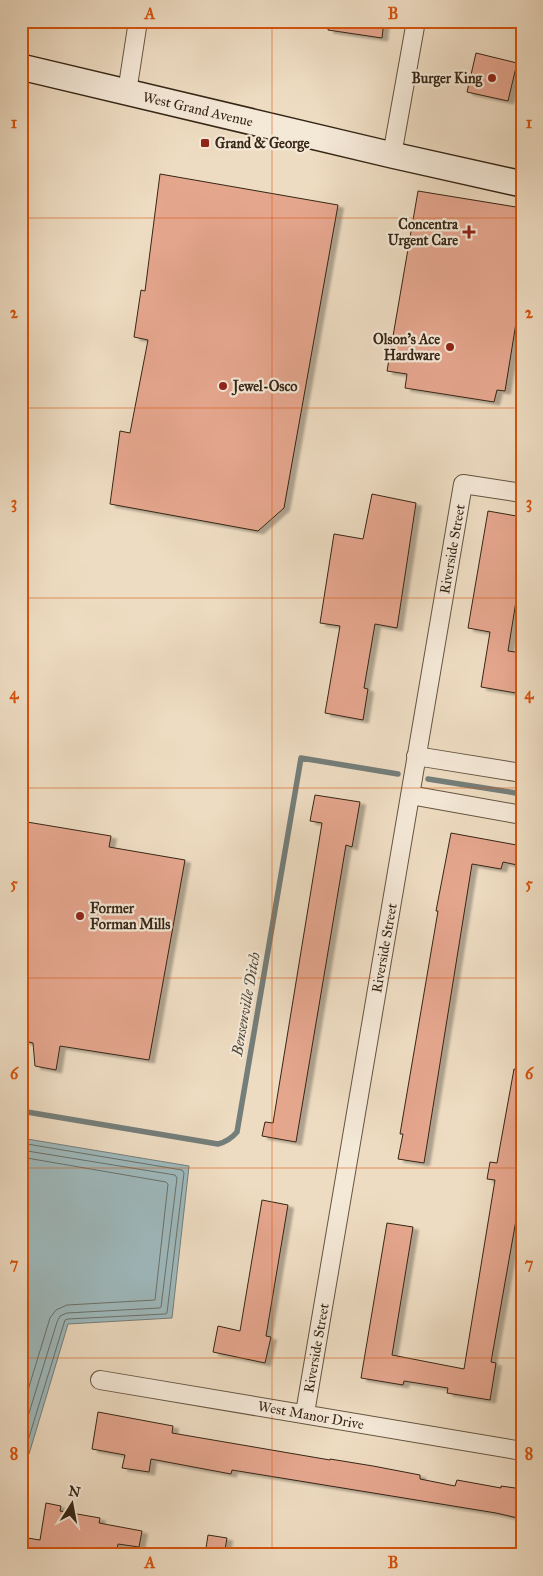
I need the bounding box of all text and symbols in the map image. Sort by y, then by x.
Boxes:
text: A [144,4,156,23]
text: B [388,4,398,23]
place label: Burger King [412,70,482,88]
marker: Burger King [486,72,498,84]
street label: West Grand Avenue [141,89,255,130]
text: 1 [11,113,18,132]
text: 1 [526,113,533,132]
place label: Grand & George [215,135,310,153]
marker: Grand & George [199,137,211,149]
place label: Concentra Urgent Care [388,216,459,250]
marker: Concentra Urgent Care [462,225,476,239]
text: 2 [10,303,19,322]
text: 2 [525,303,534,322]
place label: Olson's Ace Hardware [373,331,440,364]
marker: Olson's Ace Hardware [444,341,456,353]
place label: Jewel-Osco [231,378,297,396]
marker: Jewel-Osco [217,380,229,392]
text: 3 [11,493,17,513]
text: 3 [526,493,532,513]
street label: Riverside Street [436,503,469,595]
text: 4 [10,684,20,704]
text: 4 [525,684,535,704]
text: 5 [10,874,18,893]
text: 5 [525,874,533,893]
place label: Former Forman Mills [90,900,170,933]
street label: Riverside Street [368,902,401,994]
marker: Former Forman Mills [74,910,86,922]
water label: Bensenville Ditch [228,950,264,1058]
text: 6 [10,1064,19,1083]
text: 6 [525,1064,534,1083]
text: 7 [10,1254,19,1273]
text: 7 [525,1254,534,1273]
street label: Riverside Street [300,1302,333,1394]
street label: West Manor Drive [257,1398,365,1433]
text: 8 [10,1444,18,1463]
text: 8 [525,1444,533,1463]
north arrow [48,1478,98,1528]
text: N [67,1482,82,1501]
text: A [144,1553,156,1572]
text: B [388,1553,398,1572]

